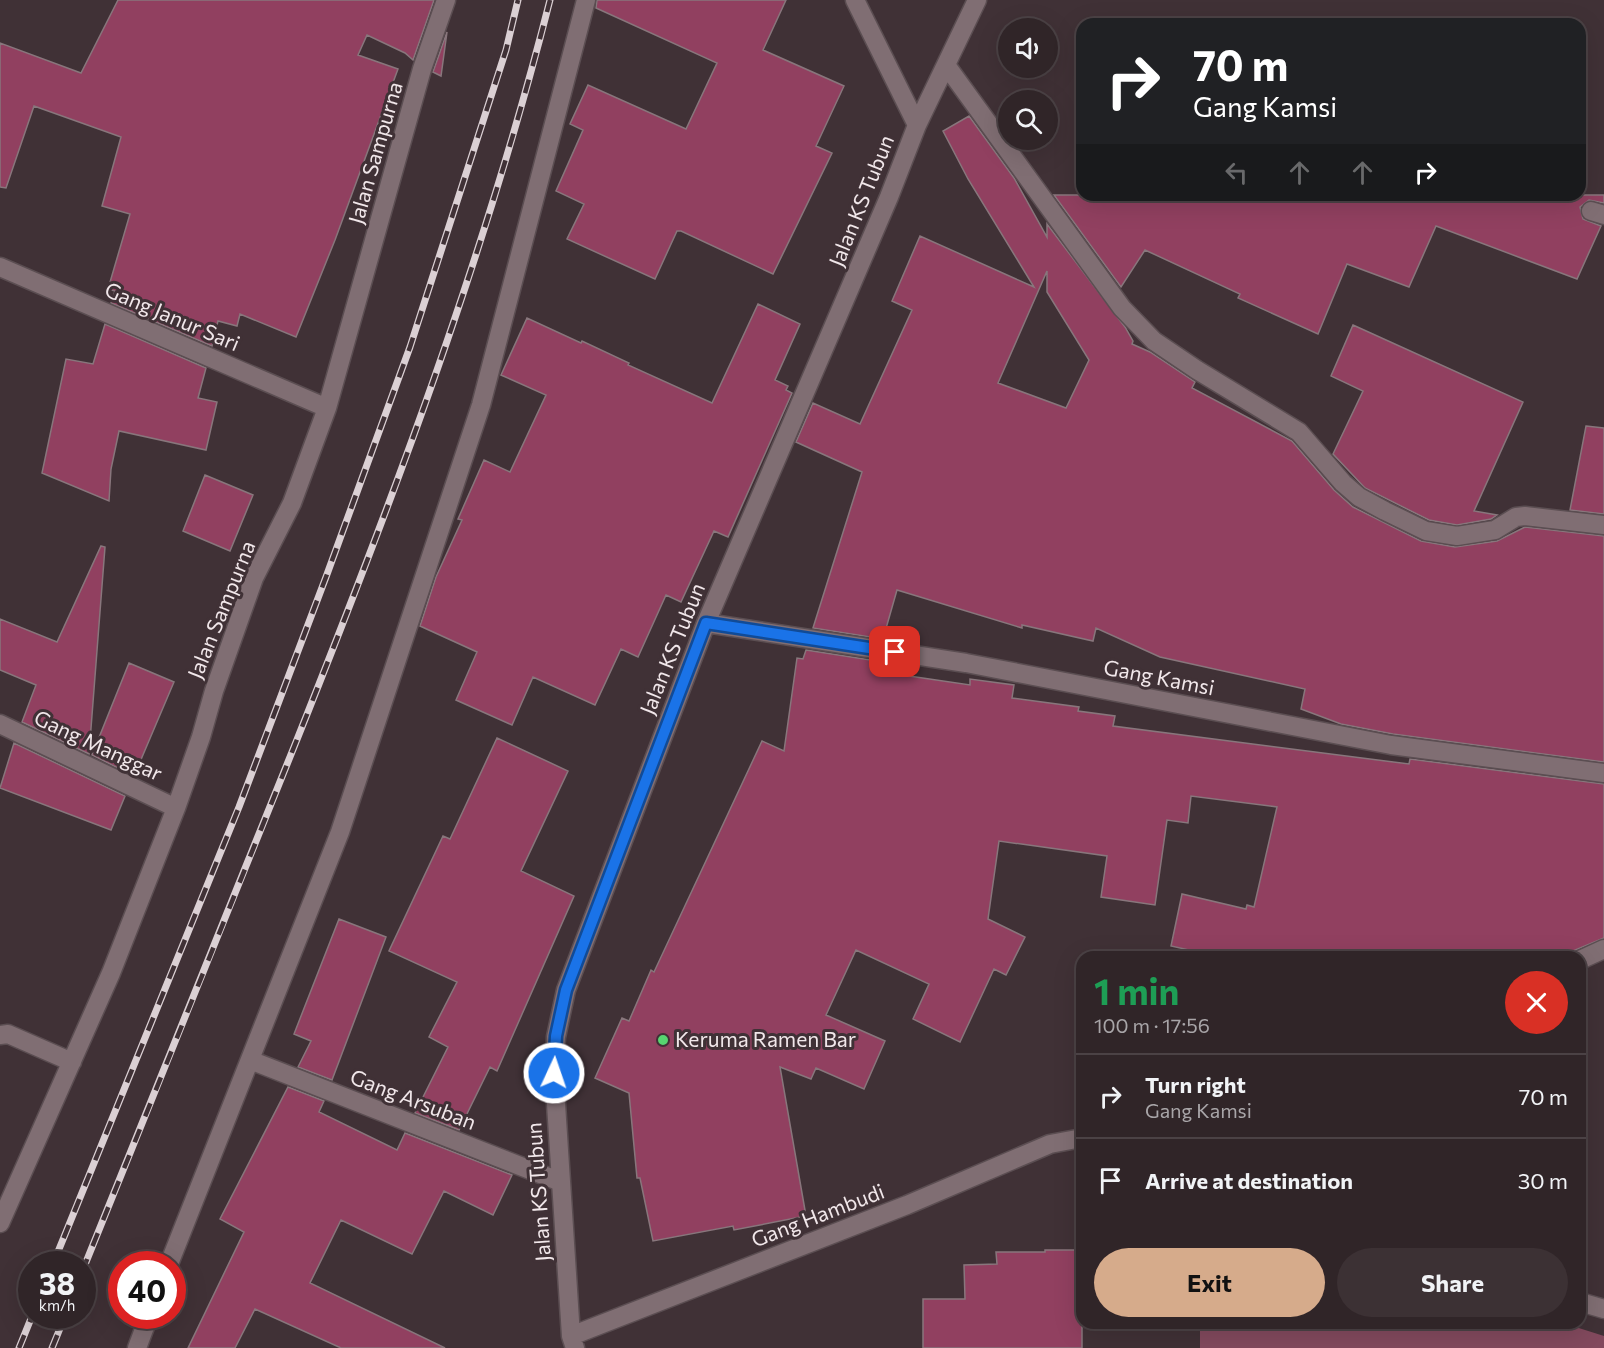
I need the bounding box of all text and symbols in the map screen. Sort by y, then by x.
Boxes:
map controls [998,18,1058,150]
button: sound [998,18,1058,78]
text: 70 m [1193,38,1288,90]
icon: right [1094,42,1172,120]
street label: Jalan Sampurna [342,79,407,227]
button: search [998,90,1058,150]
text: Gang Kamsi [1193,90,1337,123]
street label: Jalan KS Tubun [823,131,898,270]
icon: left [1220,156,1253,189]
icon: ahead [1283,156,1316,189]
icon: ahead [1346,156,1379,189]
icon: right [1409,156,1442,189]
street label: Gang Janur Sari [101,276,244,355]
street label: Jalan Sampurna [182,537,260,682]
street label: Jalan KS Tubun [634,579,709,718]
pin [869,626,920,677]
icon: arrive [878,635,911,668]
street label: Gang Kamsi [1102,654,1217,699]
street label: Gang Manggar [30,704,167,785]
text: 1 min [1094,968,1179,1012]
button: close [1505,971,1568,1034]
text: 100 m · 17:56 [1094,1013,1210,1037]
place label: Keruma Ramen Bar [675,1026,856,1051]
marker: Keruma Ramen Bar [656,1033,670,1047]
position arrow [522,1041,586,1105]
street label: Gang Arsuban [347,1063,480,1134]
text: Turn right [1145,1071,1246,1098]
icon: right [1094,1080,1127,1113]
text: 70 m [1519,1083,1568,1110]
text: Gang Kamsi [1145,1098,1252,1122]
street label: Jalan KS Tubun [520,1122,555,1263]
icon: arrive [1094,1164,1127,1197]
text: Arrive at destination [1145,1167,1353,1194]
text: 30 m [1518,1167,1568,1194]
street label: Gang Hambudi [747,1178,888,1251]
button: Exit [1094,1248,1325,1317]
button: Share [1337,1248,1568,1317]
speed limit sign: 40 [108,1251,186,1329]
text: 38 [39,1264,75,1301]
text: km/h [39,1296,75,1314]

